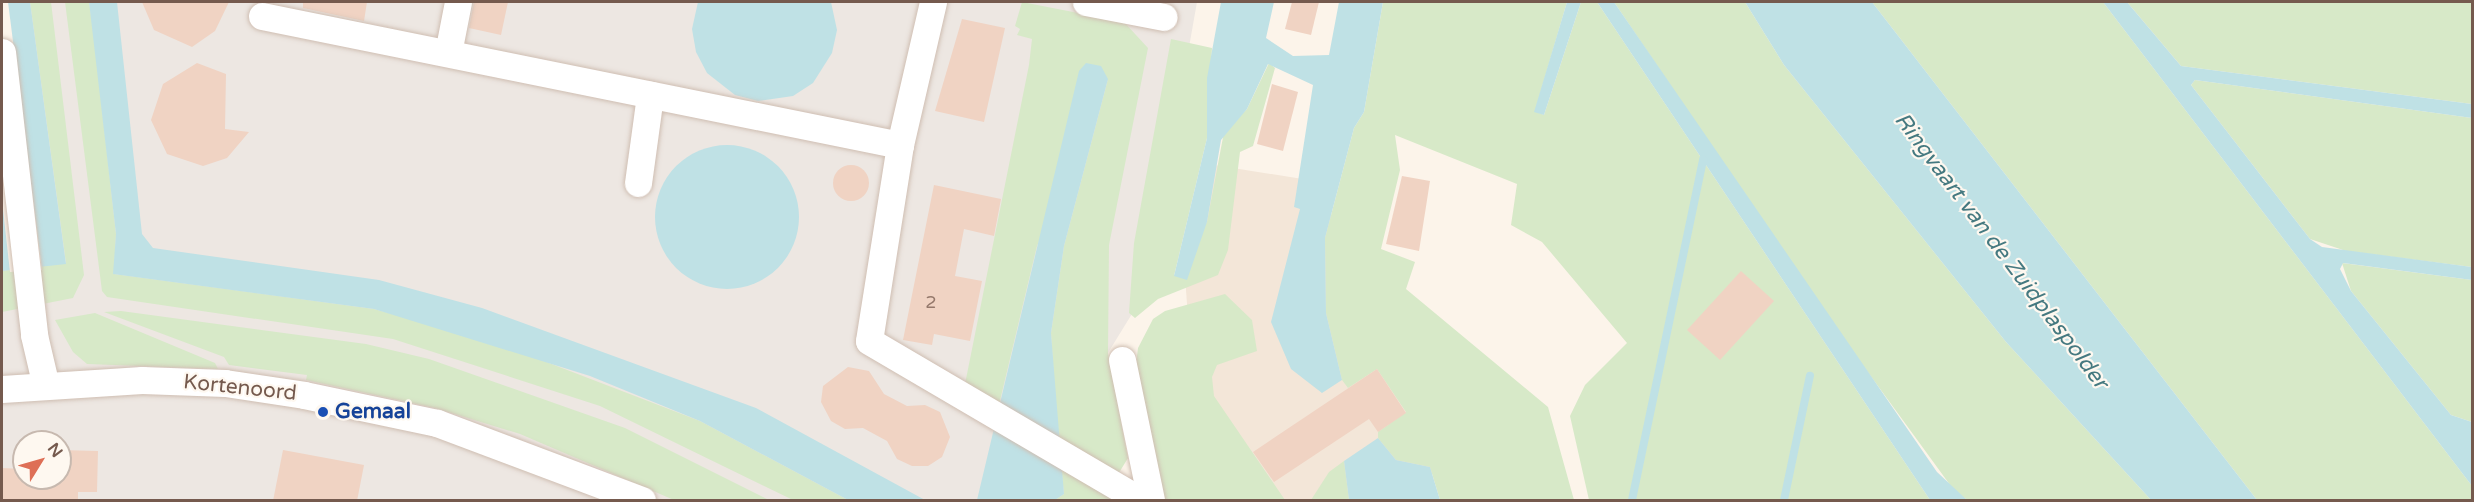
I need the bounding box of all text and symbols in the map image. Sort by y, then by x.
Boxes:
water label: Ringvaart van de Zuidplaspolder [1888,108,2114,394]
house number: 2 [925,291,937,313]
street label: Kortenoord [182,370,298,406]
place label: Gemaal [335,399,411,425]
marker: Gemaal [316,405,330,419]
north arrow [12,430,72,490]
text: N [43,439,67,462]

